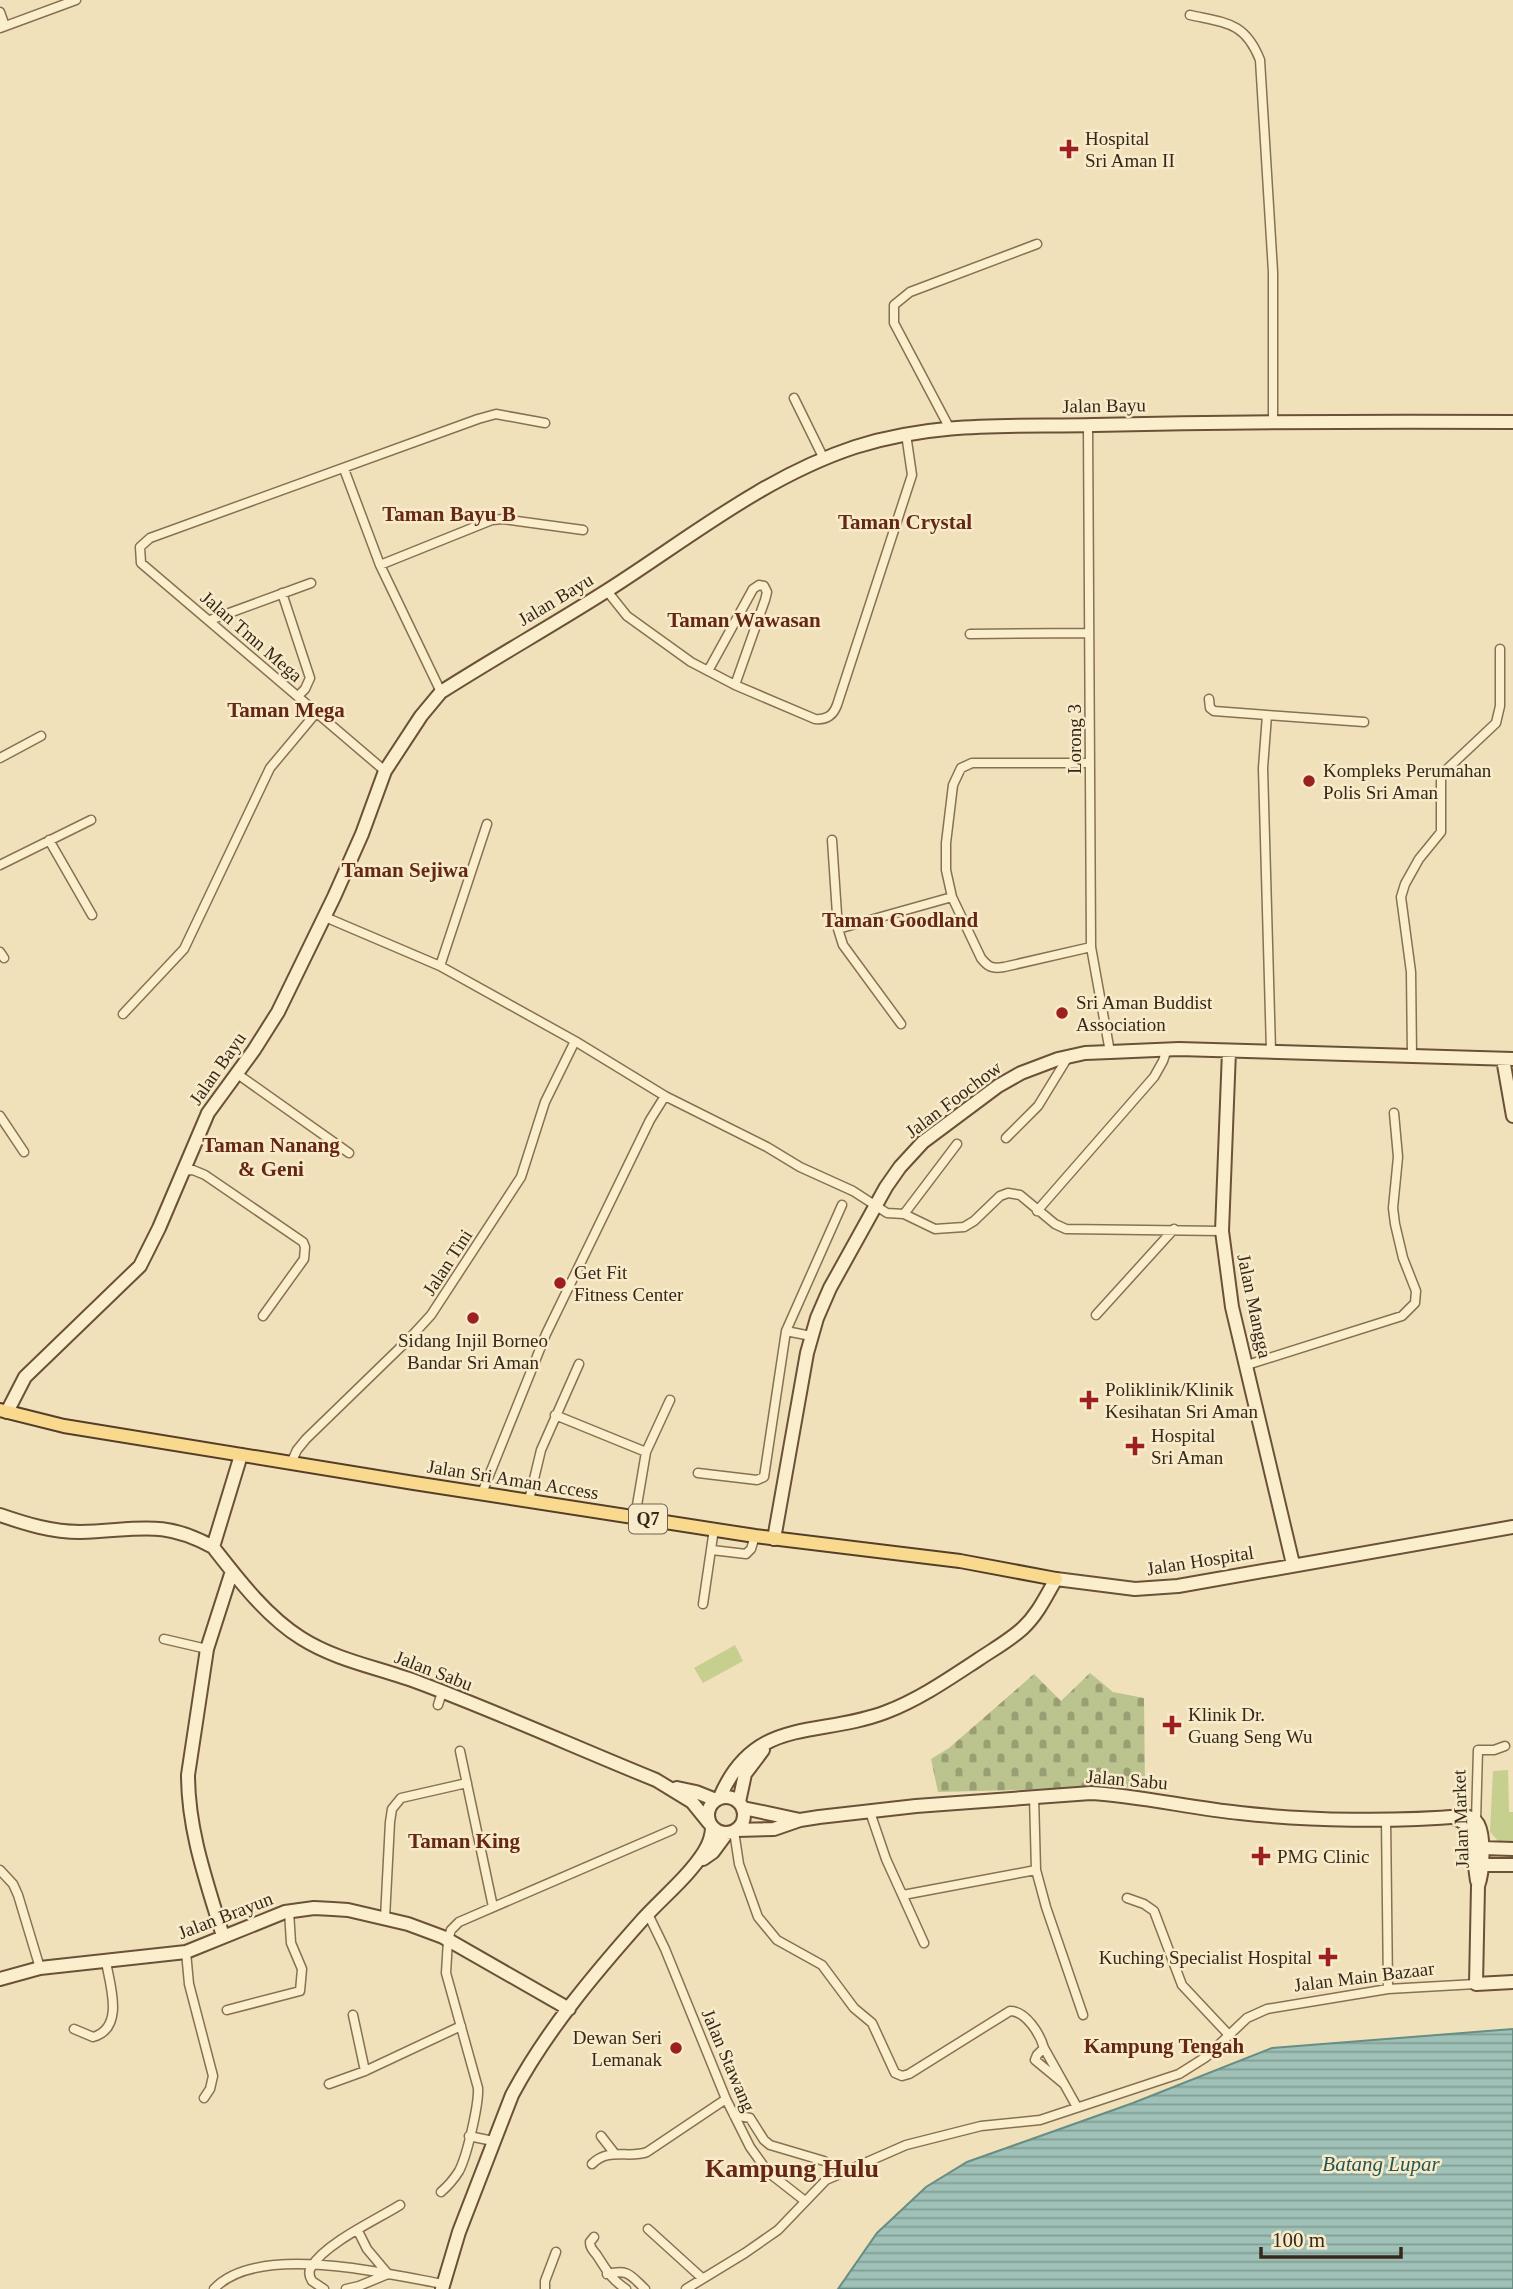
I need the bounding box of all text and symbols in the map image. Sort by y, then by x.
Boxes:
place label: Hospital Sri Aman II [1085,128,1175,171]
marker: Hospital Sri Aman II [1059,139,1079,159]
street label: Jalan Bayu [1062,394,1147,417]
district label: Taman Bayu B [382,502,516,526]
district label: Taman Crystal [838,510,972,534]
street label: Jalan Bayu [514,569,597,630]
street label: Jalan Tmn Mega [197,587,307,686]
district label: Taman Wawasan [667,608,821,632]
district label: Taman Mega [227,698,345,722]
street label: Lorong 3 [1064,704,1085,774]
place label: Kompleks Perumahan Polis Sri Aman [1323,760,1492,803]
marker: Kompleks Perumahan Polis Sri Aman [1301,773,1317,789]
district label: Taman Sejiwa [342,858,469,882]
district label: Taman Goodland [822,908,978,932]
place label: Sri Aman Buddist Association [1076,992,1213,1035]
marker: Sri Aman Buddist Association [1054,1005,1070,1021]
street label: Jalan Bayu [185,1027,250,1109]
street label: Jalan Foochow [901,1056,1006,1142]
district label: Taman Nanang & Geni [202,1133,340,1181]
street label: Jalan Tini [418,1225,477,1299]
street label: Jalan Mangga [1233,1252,1276,1361]
place label: Get Fit Fitness Center [574,1262,684,1305]
marker: Get Fit Fitness Center [552,1275,568,1291]
marker: Sidang Injil Borneo Bandar Sri Aman [465,1310,481,1326]
place label: Sidang Injil Borneo Bandar Sri Aman [398,1330,548,1373]
place label: Poliklinik/Klinik Kesihatan Sri Aman [1105,1379,1259,1422]
marker: Poliklinik/Klinik Kesihatan Sri Aman [1079,1390,1099,1410]
place label: Hospital Sri Aman [1151,1425,1224,1468]
marker: Hospital Sri Aman [1125,1436,1145,1456]
street label: Jalan Sri Aman Access [426,1456,600,1503]
road number: Q7 [629,1504,667,1534]
street label: Jalan Hospital [1145,1542,1255,1579]
street label: Jalan Sabu [392,1646,476,1695]
place label: Klinik Dr. Guang Seng Wu [1188,1704,1313,1747]
marker: Klinik Dr. Guang Seng Wu [1162,1715,1182,1735]
street label: Jalan Sabu [1085,1765,1169,1794]
street label: Jalan Market [1448,1769,1473,1869]
district label: Taman King [408,1829,520,1853]
marker: PMG Clinic [1251,1846,1271,1866]
place label: PMG Clinic [1277,1846,1369,1867]
street label: Jalan Brayun [175,1888,276,1943]
place label: Kuching Specialist Hospital [1099,1947,1312,1968]
marker: Kuching Specialist Hospital [1318,1947,1338,1967]
street label: Jalan Main Bazaar [1293,1957,1436,1996]
street label: Jalan Stawang [698,2006,760,2115]
place label: Dewan Seri Lemanak [573,2027,662,2070]
district label: Kampung Tengah [1084,2034,1245,2058]
marker: Dewan Seri Lemanak [668,2040,684,2056]
water label: Batang Lupar [1322,2152,1440,2176]
district label: Kampung Hulu [705,2154,879,2183]
scale bar [1261,2216,1401,2260]
text: 100 m [1272,2228,1325,2252]

